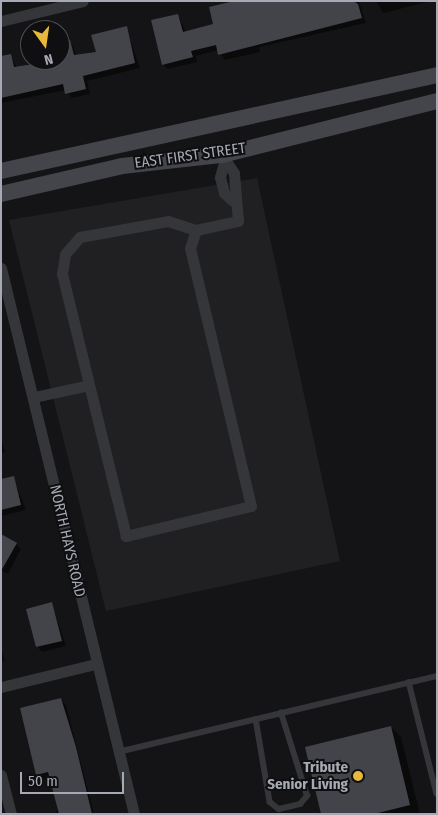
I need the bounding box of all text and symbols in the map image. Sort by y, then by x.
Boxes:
north arrow [20,20,70,70]
text: N [42,50,55,68]
street label: EAST FIRST STREET [133,139,247,173]
street label: NORTH HAYS ROAD [45,483,89,599]
place label: Tribute Senior Living [267,758,348,793]
scale bar [22,762,126,794]
marker: Tribute Senior Living [352,770,364,782]
text: 50 m [28,772,58,790]

